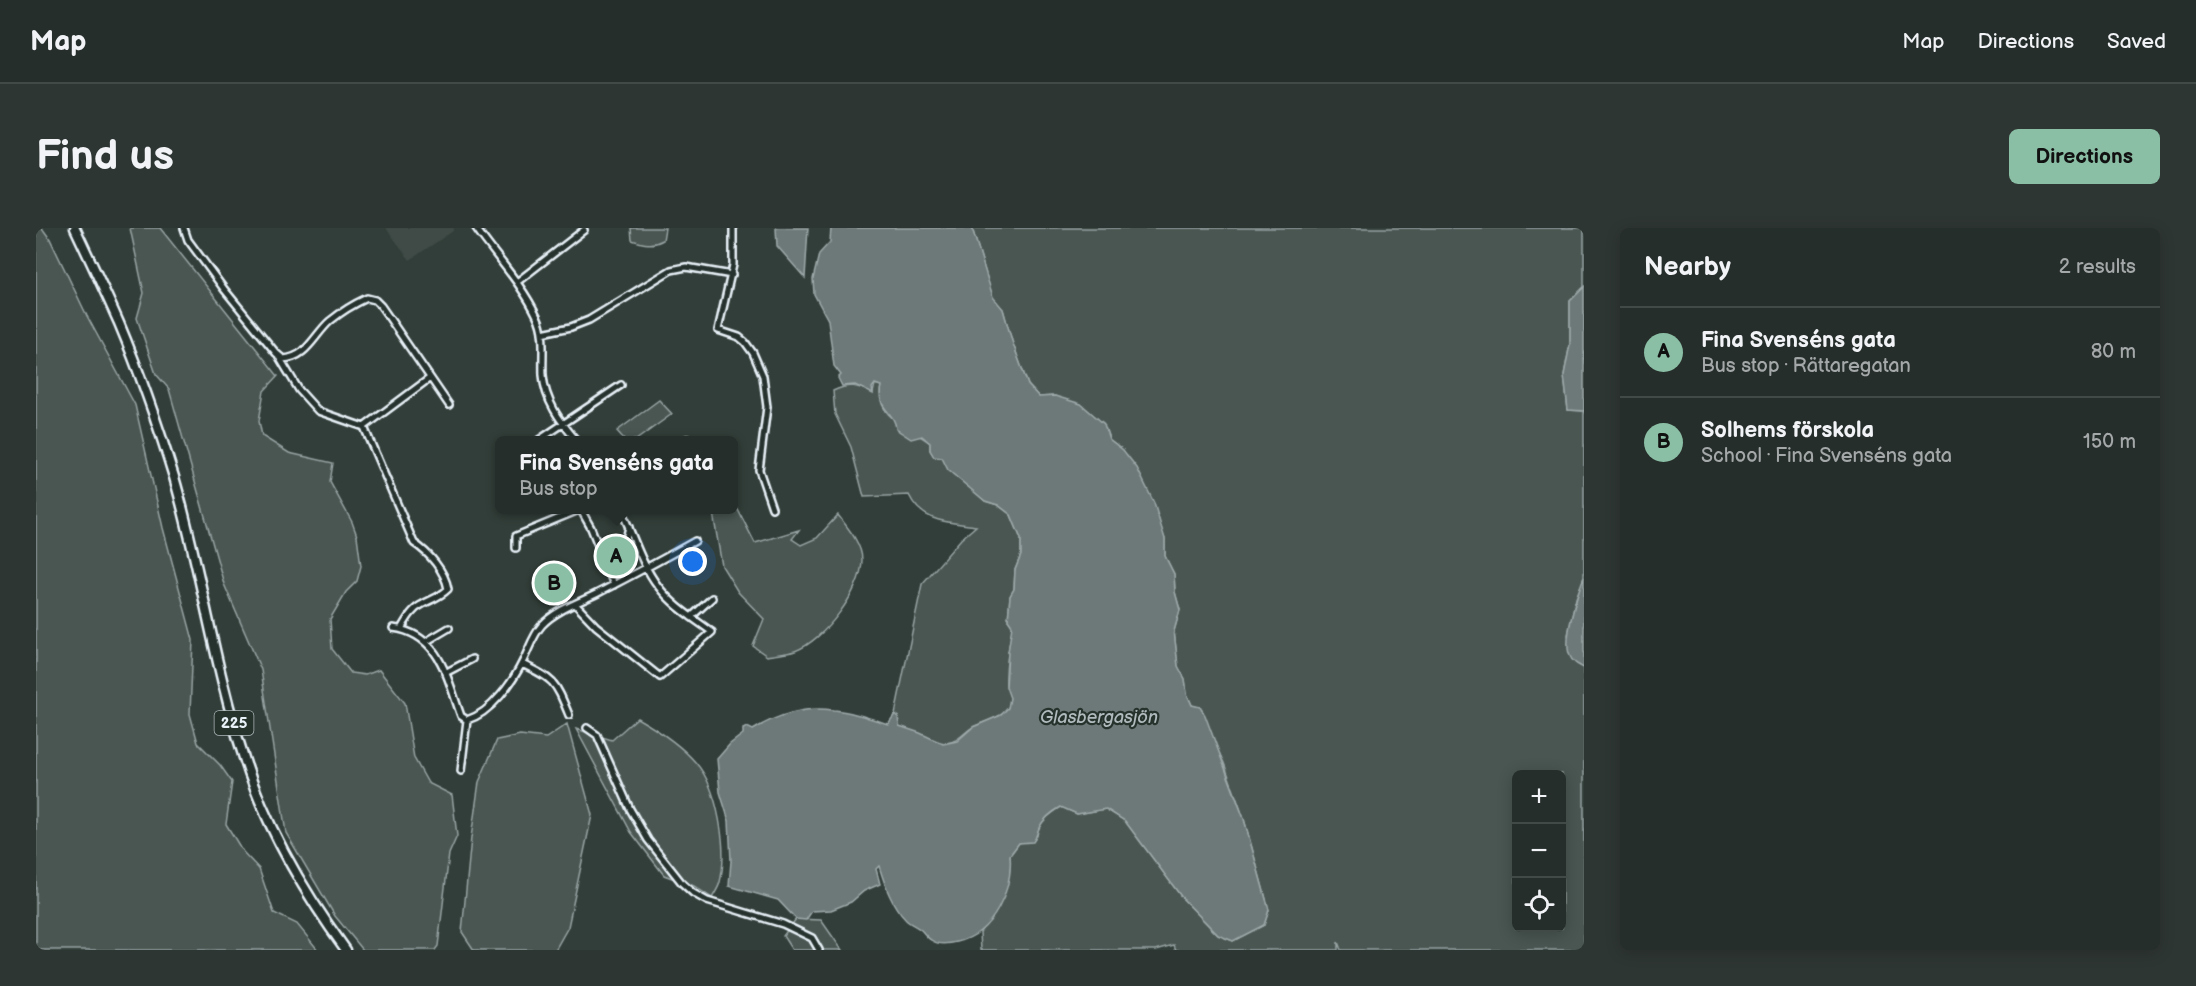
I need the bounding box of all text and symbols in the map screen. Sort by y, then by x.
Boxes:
text: Map [30,25,86,58]
text: Map [1902,29,1945,54]
text: Directions [1978,29,2074,54]
text: Saved [2107,29,2166,54]
button: Directions [2009,129,2160,184]
text: Find us [36,131,174,182]
text: Nearby [1644,252,1731,283]
text: 2 results [2059,255,2136,279]
text: Fina Svenséns gata [1701,327,1896,354]
text: A [1657,340,1670,364]
text: 80 m [2091,340,2136,364]
text: Bus stop · Rättaregatan [1701,354,1911,378]
text: Solhems förskola [1701,417,1874,444]
text: B [1656,430,1671,454]
text: 150 m [2083,430,2136,454]
popup [495,436,738,514]
text: School · Fina Svenséns gata [1701,444,1952,468]
text: Fina Svenséns gata [519,450,714,477]
text: Bus stop [519,477,598,501]
pin: A [596,534,636,578]
your location [678,547,707,576]
pin: B [534,560,574,606]
water label: Glasbergasjön [1040,707,1158,728]
road number: 225 [214,711,254,735]
map controls [1512,770,1566,932]
button: + [1512,770,1566,824]
button: − [1512,824,1566,878]
button: locate [1512,878,1566,932]

